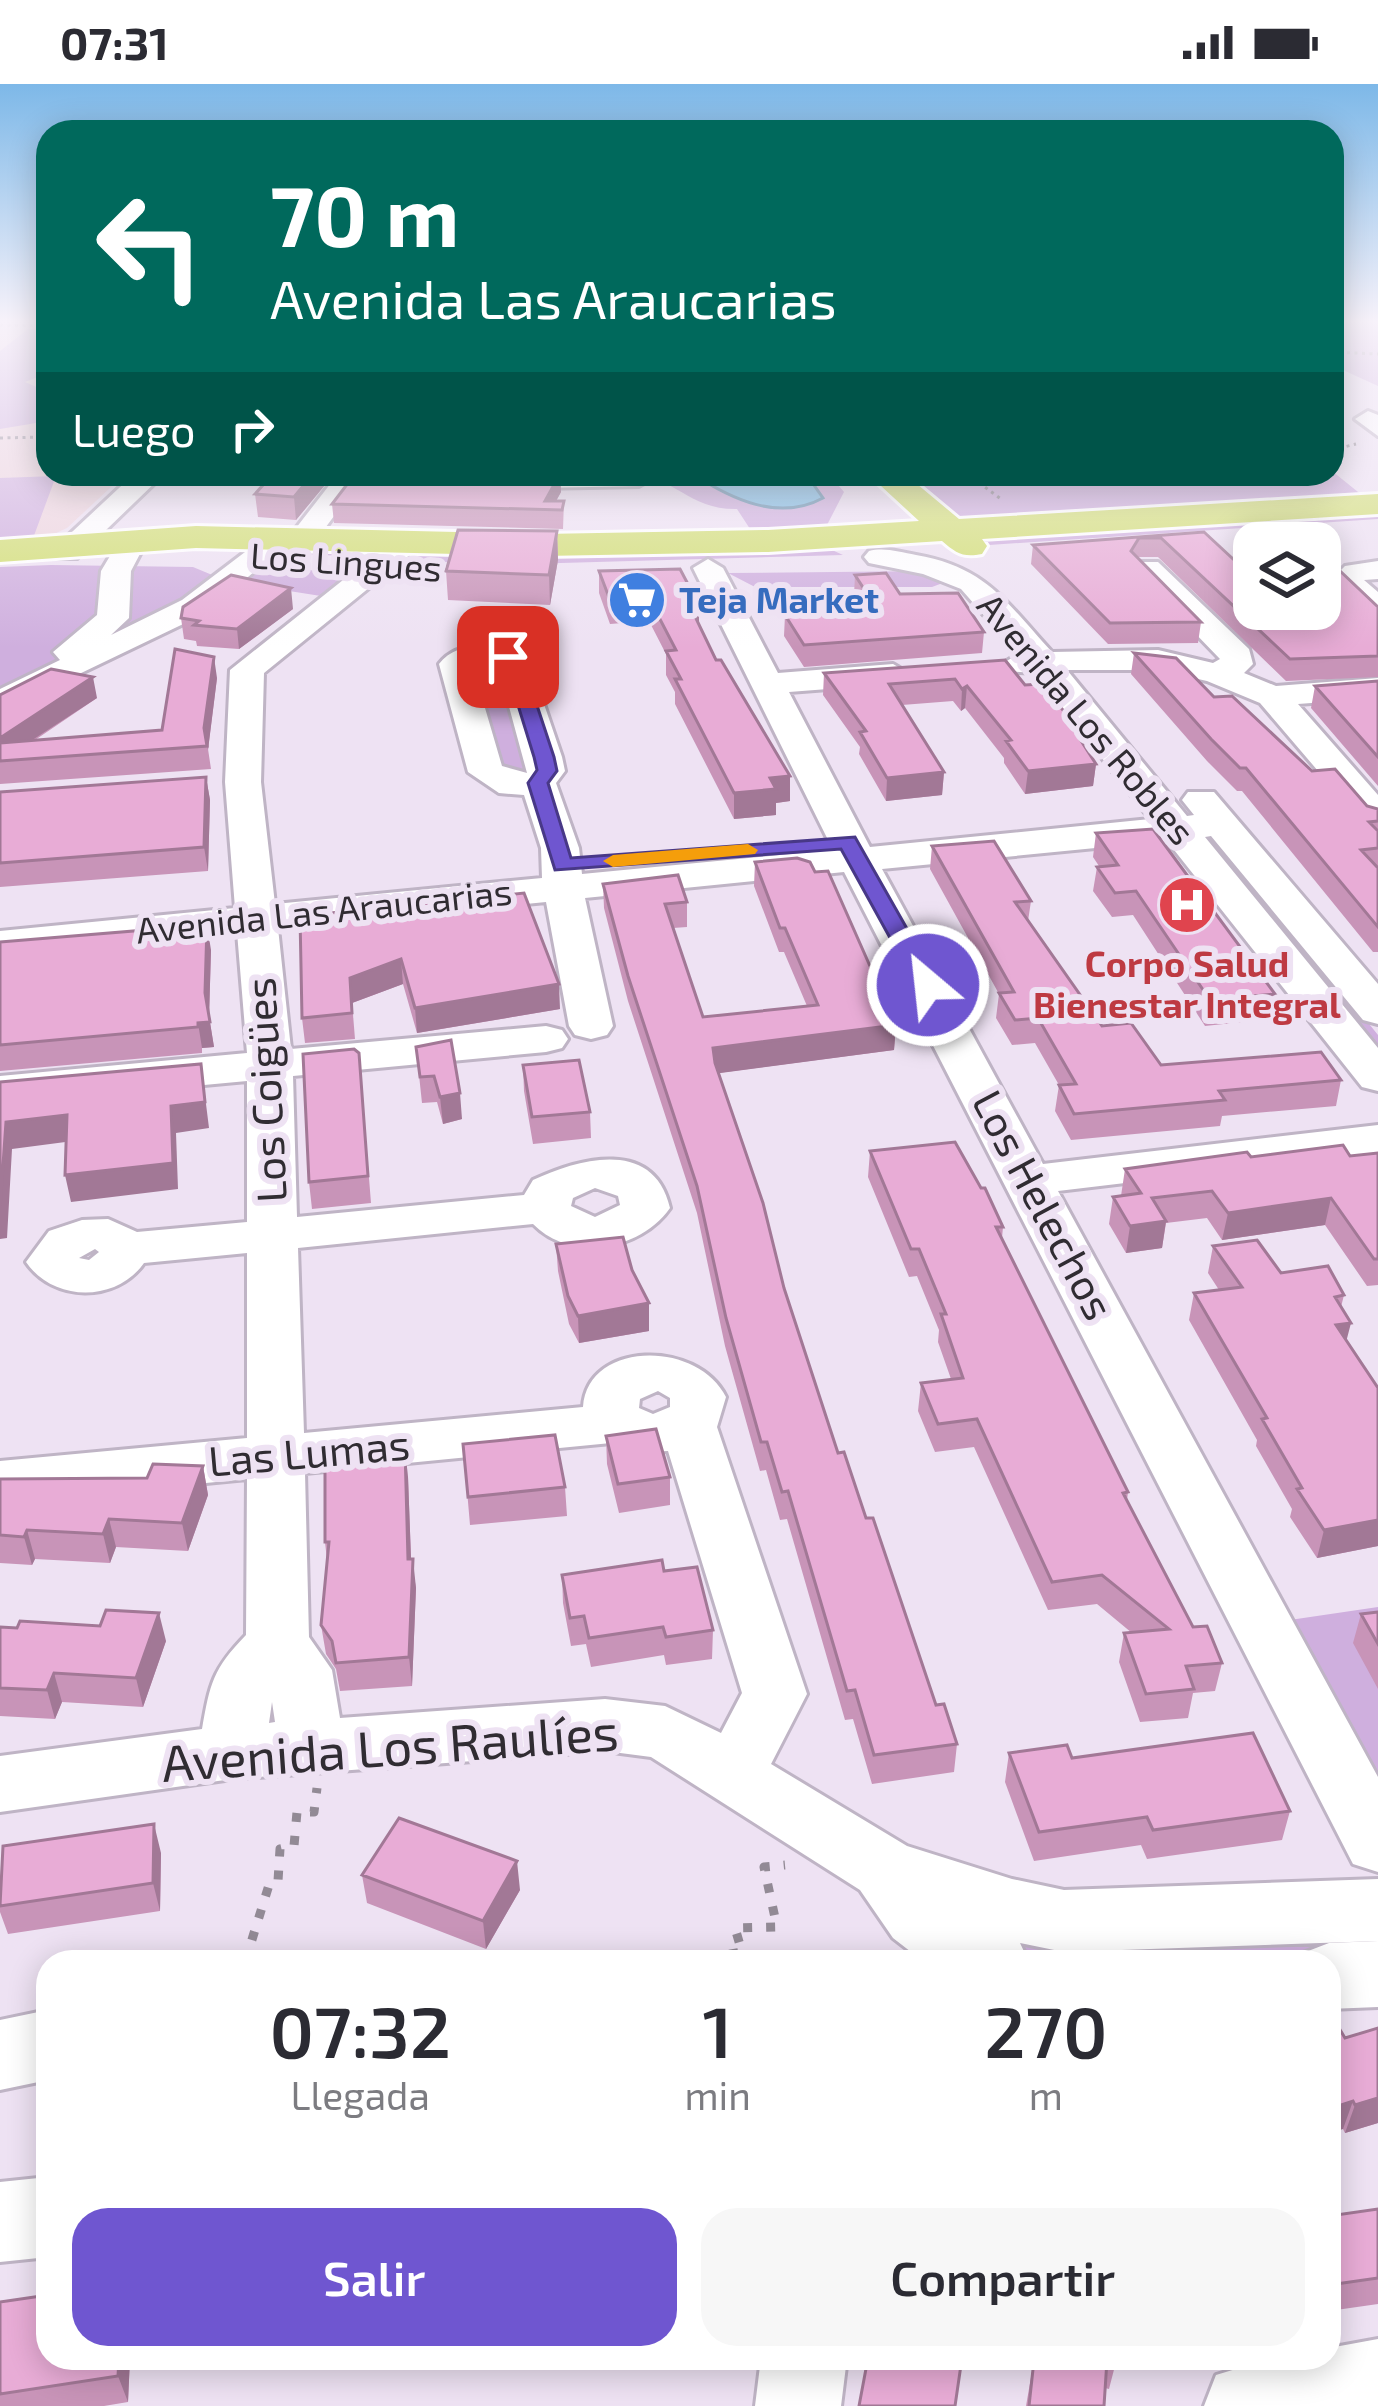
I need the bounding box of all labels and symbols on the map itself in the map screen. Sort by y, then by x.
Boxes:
street label: Los Lingues [249,532,443,589]
supermarket icon: Teja Market [606,569,668,631]
place label: Teja Market [679,577,879,620]
street label: Avenida Los Robles [970,584,1205,852]
pin [457,606,559,708]
street label: Avenida Las Araucarias [134,868,514,951]
hospital icon: Corpo Salud Bienestar Integral [1156,874,1218,936]
position arrow [865,922,991,1048]
place label: Corpo Salud Bienestar Integral [1033,941,1341,1025]
street label: Los Coigües [233,976,295,1204]
street label: Los Helechos [964,1081,1126,1327]
street label: Las Lumas [206,1417,412,1485]
street label: Avenida Los Raulíes [159,1699,620,1792]

